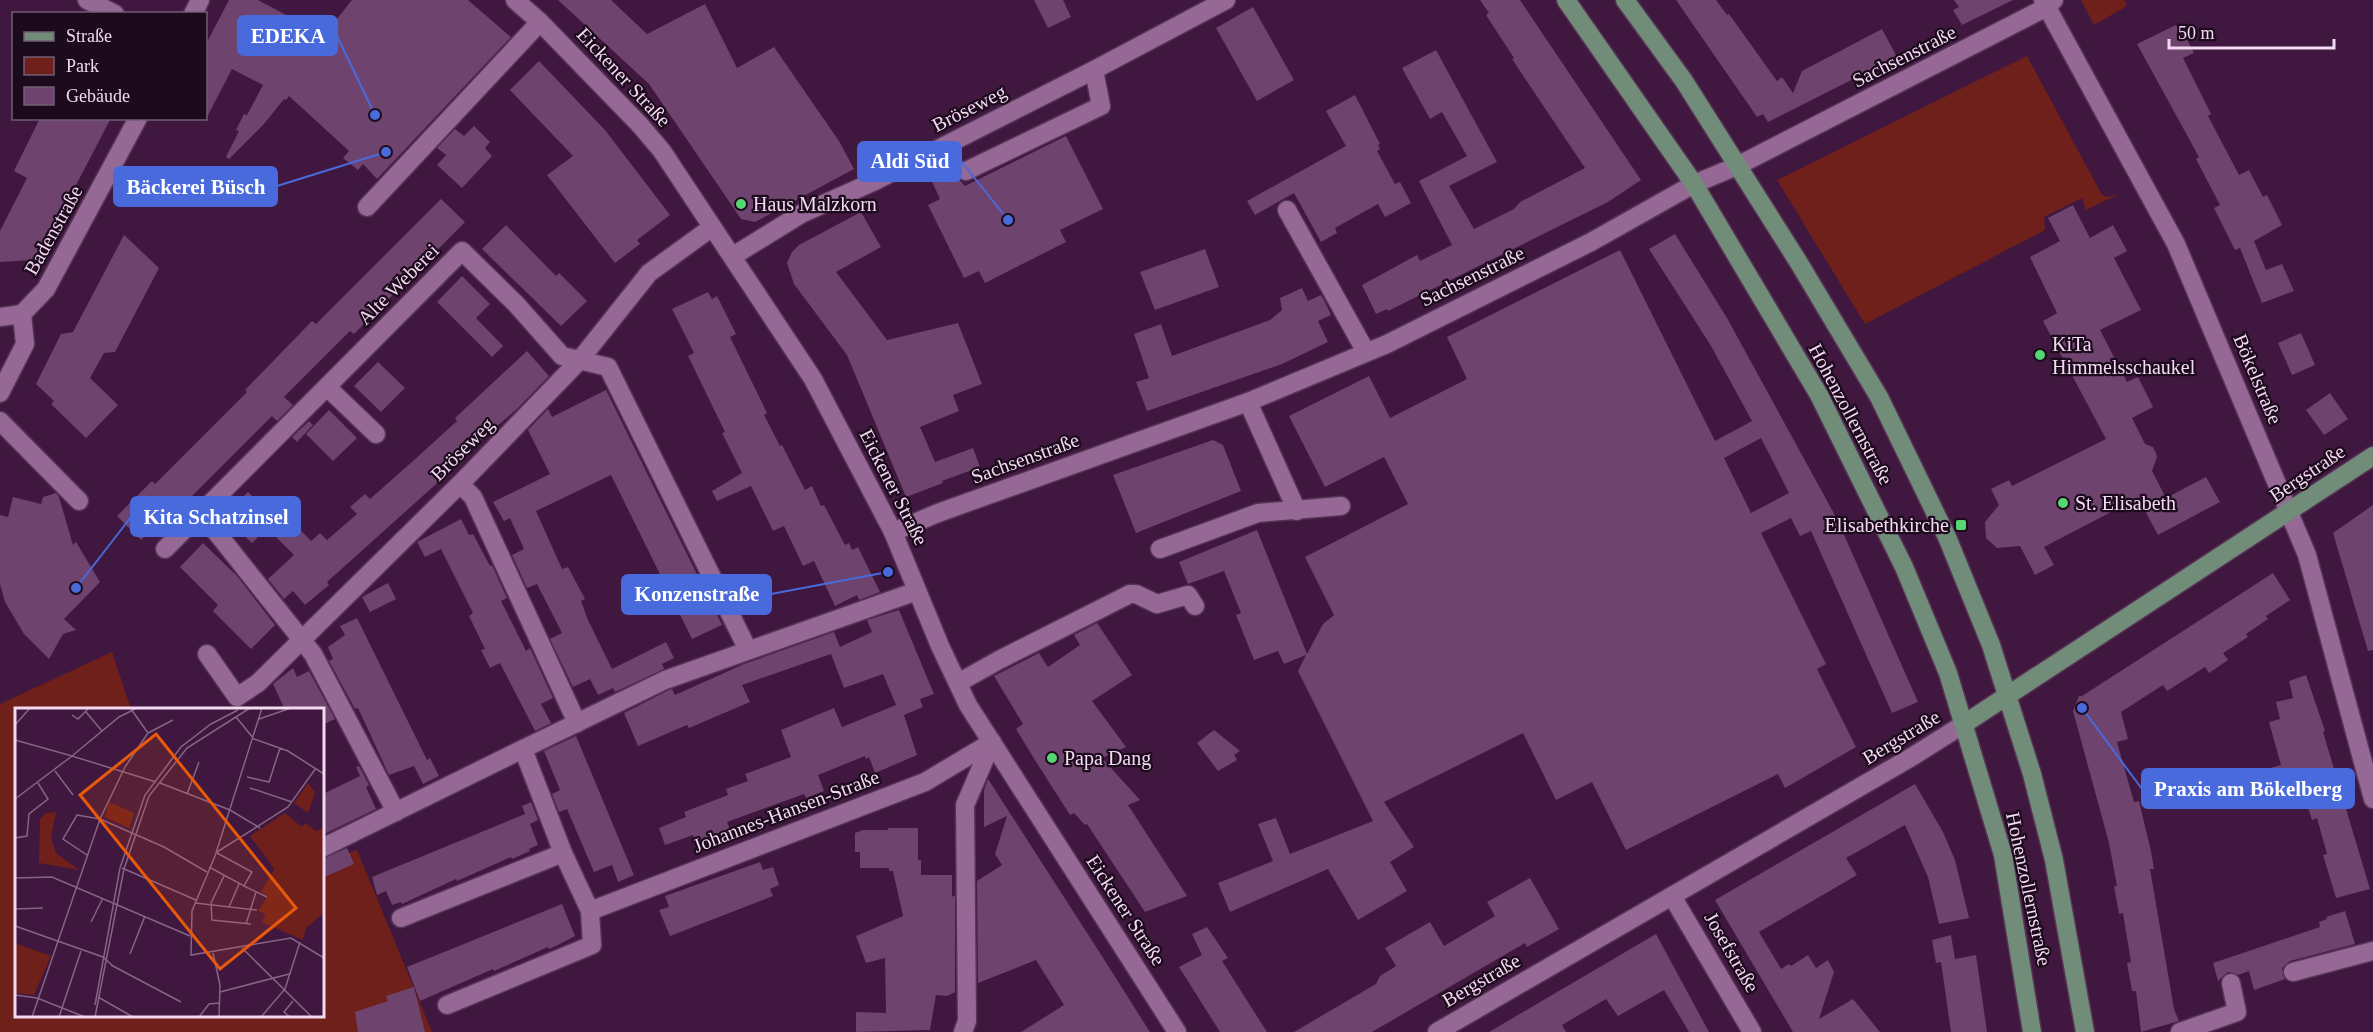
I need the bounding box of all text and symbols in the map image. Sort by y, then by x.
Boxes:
legend [12,12,207,120]
scale bar [2169,12,2334,50]
callout: EDEKA [238,16,337,55]
street label: Sachsenstraße [1849,20,1960,92]
street label: Eickener Straße [573,23,675,131]
text: 50 m [2178,23,2215,43]
text: EDEKA [251,24,326,48]
text: Straße [66,26,112,46]
text: Park [66,56,99,76]
street label: Bröseweg [928,80,1010,137]
text: Gebäude [66,86,130,106]
callout: Aldi Süd [858,142,961,181]
text: Aldi Süd [871,149,950,173]
callout: Bäckerei Büsch [114,167,277,206]
text: Bäckerei Büsch [126,175,266,199]
street label: Badenstraße [19,181,87,279]
place label: Haus Malzkorn [753,193,877,215]
marker: Haus Malzkorn [734,197,748,211]
street label: Alte Weberei [353,239,443,329]
street label: Sachsenstraße [1416,241,1528,311]
street label: Bökelstraße [2229,331,2287,427]
place label: KiTa Himmelsschaukel [2052,333,2196,378]
street label: Hohenzollernstraße [1805,340,1898,488]
marker: KiTa Himmelsschaukel [2033,348,2047,362]
street label: Bröseweg [426,413,499,486]
street label: Eickener Straße [855,425,933,549]
street label: Sachsenstraße [968,428,1082,488]
street label: Bergstraße [2265,440,2350,507]
place label: St. Elisabeth [2075,492,2176,514]
marker: St. Elisabeth [2056,496,2070,510]
callout: Kita Schatzinsel [131,497,300,536]
text: Kita Schatzinsel [143,505,289,529]
place label: Elisabethkirche [1825,514,1949,536]
marker: Elisabethkirche [1954,518,1968,532]
callout: Konzenstraße [622,575,771,614]
text: Konzenstraße [635,582,759,606]
street label: Bergstraße [1858,705,1944,770]
inset map [15,708,324,1017]
place label: Papa Dang [1064,747,1151,770]
marker: Papa Dang [1045,751,1059,765]
street label: Johannes-Hansen-Straße [690,765,882,857]
callout: Praxis am Bökelberg [2142,769,2354,808]
text: Praxis am Bökelberg [2154,777,2342,801]
street label: Hohenzollernstraße [2002,810,2056,968]
street label: Eickener Straße [1082,851,1170,969]
street label: Josefstraße [1700,908,1764,996]
street label: Bergstraße [1438,949,1524,1012]

